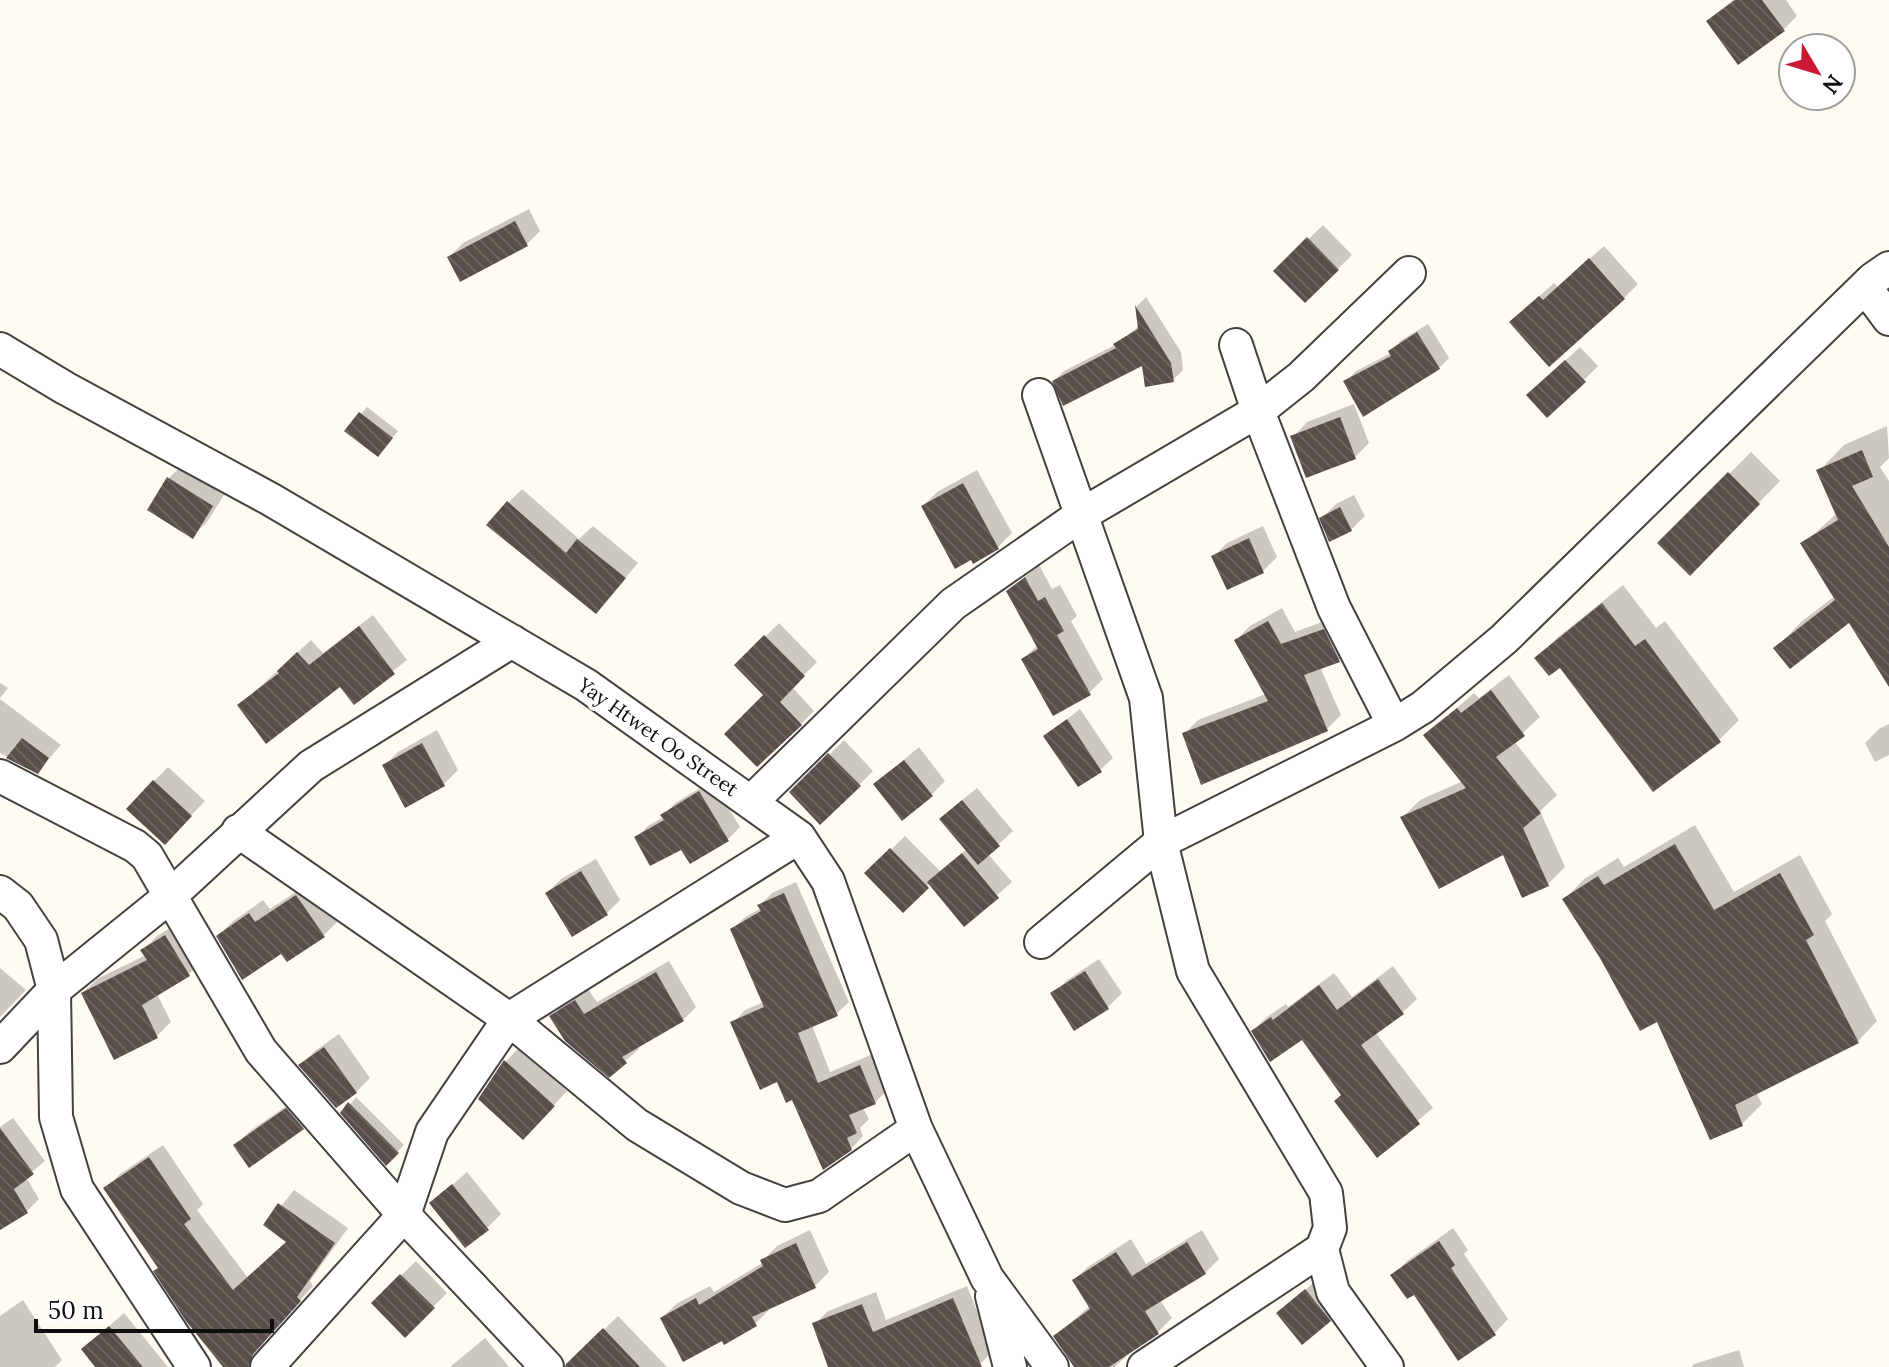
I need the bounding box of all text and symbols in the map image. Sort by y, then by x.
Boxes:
north arrow [1777,32,1857,112]
text: N [1816,69,1849,100]
street label: Yay Htwet Oo Street [573,671,743,801]
scale bar [36,1283,272,1333]
text: 50 m [48,1295,104,1326]

